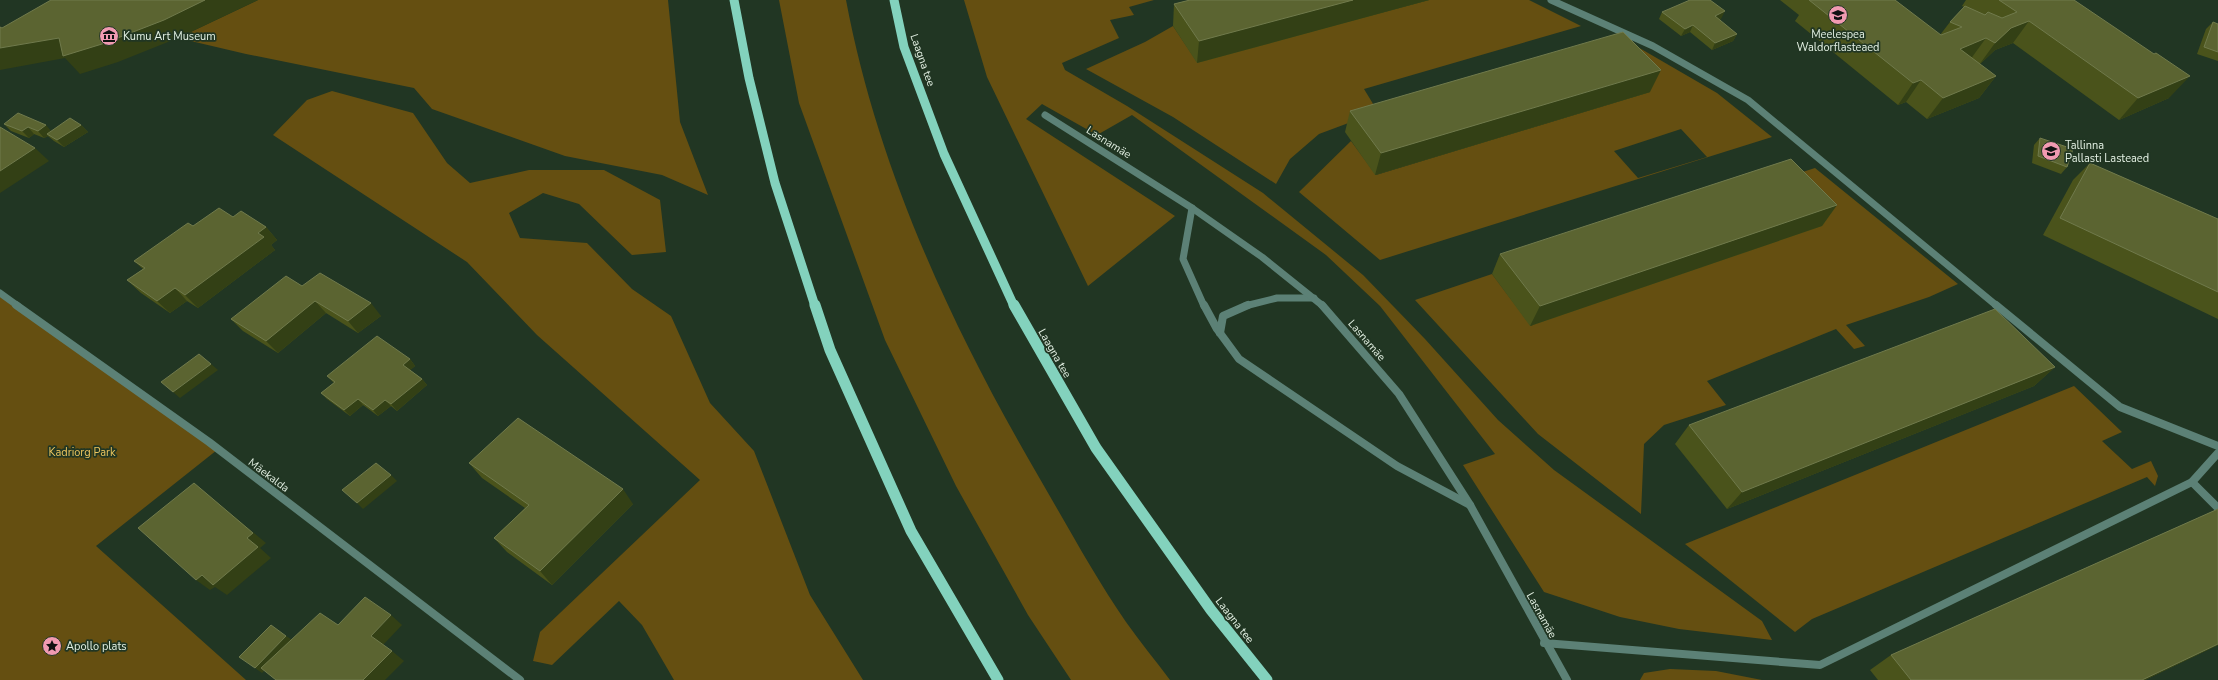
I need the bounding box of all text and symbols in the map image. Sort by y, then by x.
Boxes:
school or university icon: Meelespea Waldorflasteaed [1827,4,1849,26]
museum icon: Kumu Art Museum [98,25,120,47]
place label: Meelespea Waldorflasteaed [1797,27,1880,55]
place label: Kumu Art Museum [123,29,216,44]
street label: Laagna tee [907,32,939,89]
street label: Lasnamäe [1083,123,1134,162]
place label: Tallinna Pallasti Lasteaed [2065,138,2149,166]
school or university icon: Tallinna Pallasti Lasteaed [2040,140,2062,162]
street label: Lasnamäe [1344,316,1389,364]
street label: Laagna tee [1034,326,1075,381]
park label: Kadriorg Park [49,445,116,460]
street label: Mäekalda [245,455,292,496]
street label: Lasnamäe [1523,590,1560,641]
street label: Laagna tee [1212,594,1257,647]
place icon: Apollo plats [41,635,63,657]
place label: Apollo plats [66,639,127,654]

